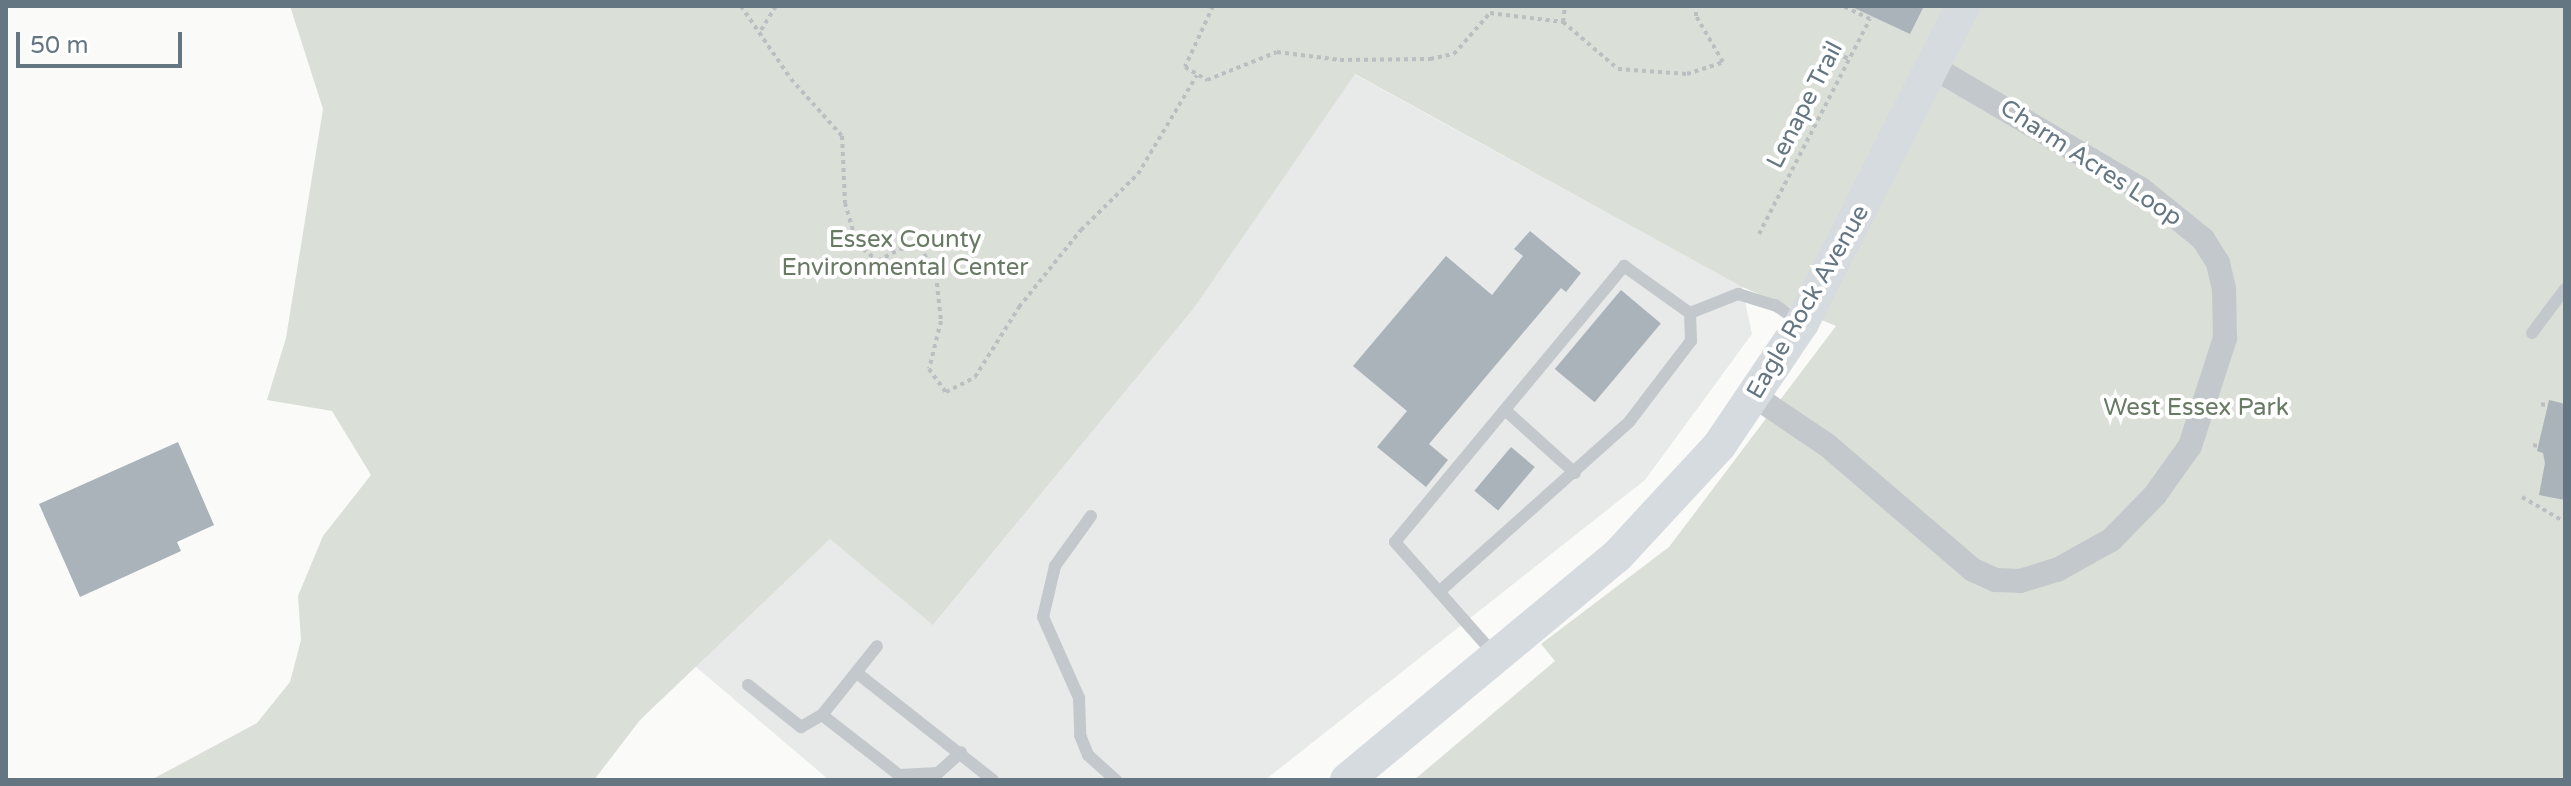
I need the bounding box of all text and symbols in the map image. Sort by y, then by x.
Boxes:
scale bar [20,16,186,66]
text: 50 m [30,31,88,60]
street label: Lenape Trail [1761,37,1849,173]
street label: Charm Acres Loop [1995,93,2187,233]
street label: Eagle Rock Avenue [1741,200,1875,404]
park label: Essex County Environmental Center [781,226,1029,282]
park label: West Essex Park [2103,394,2289,422]

